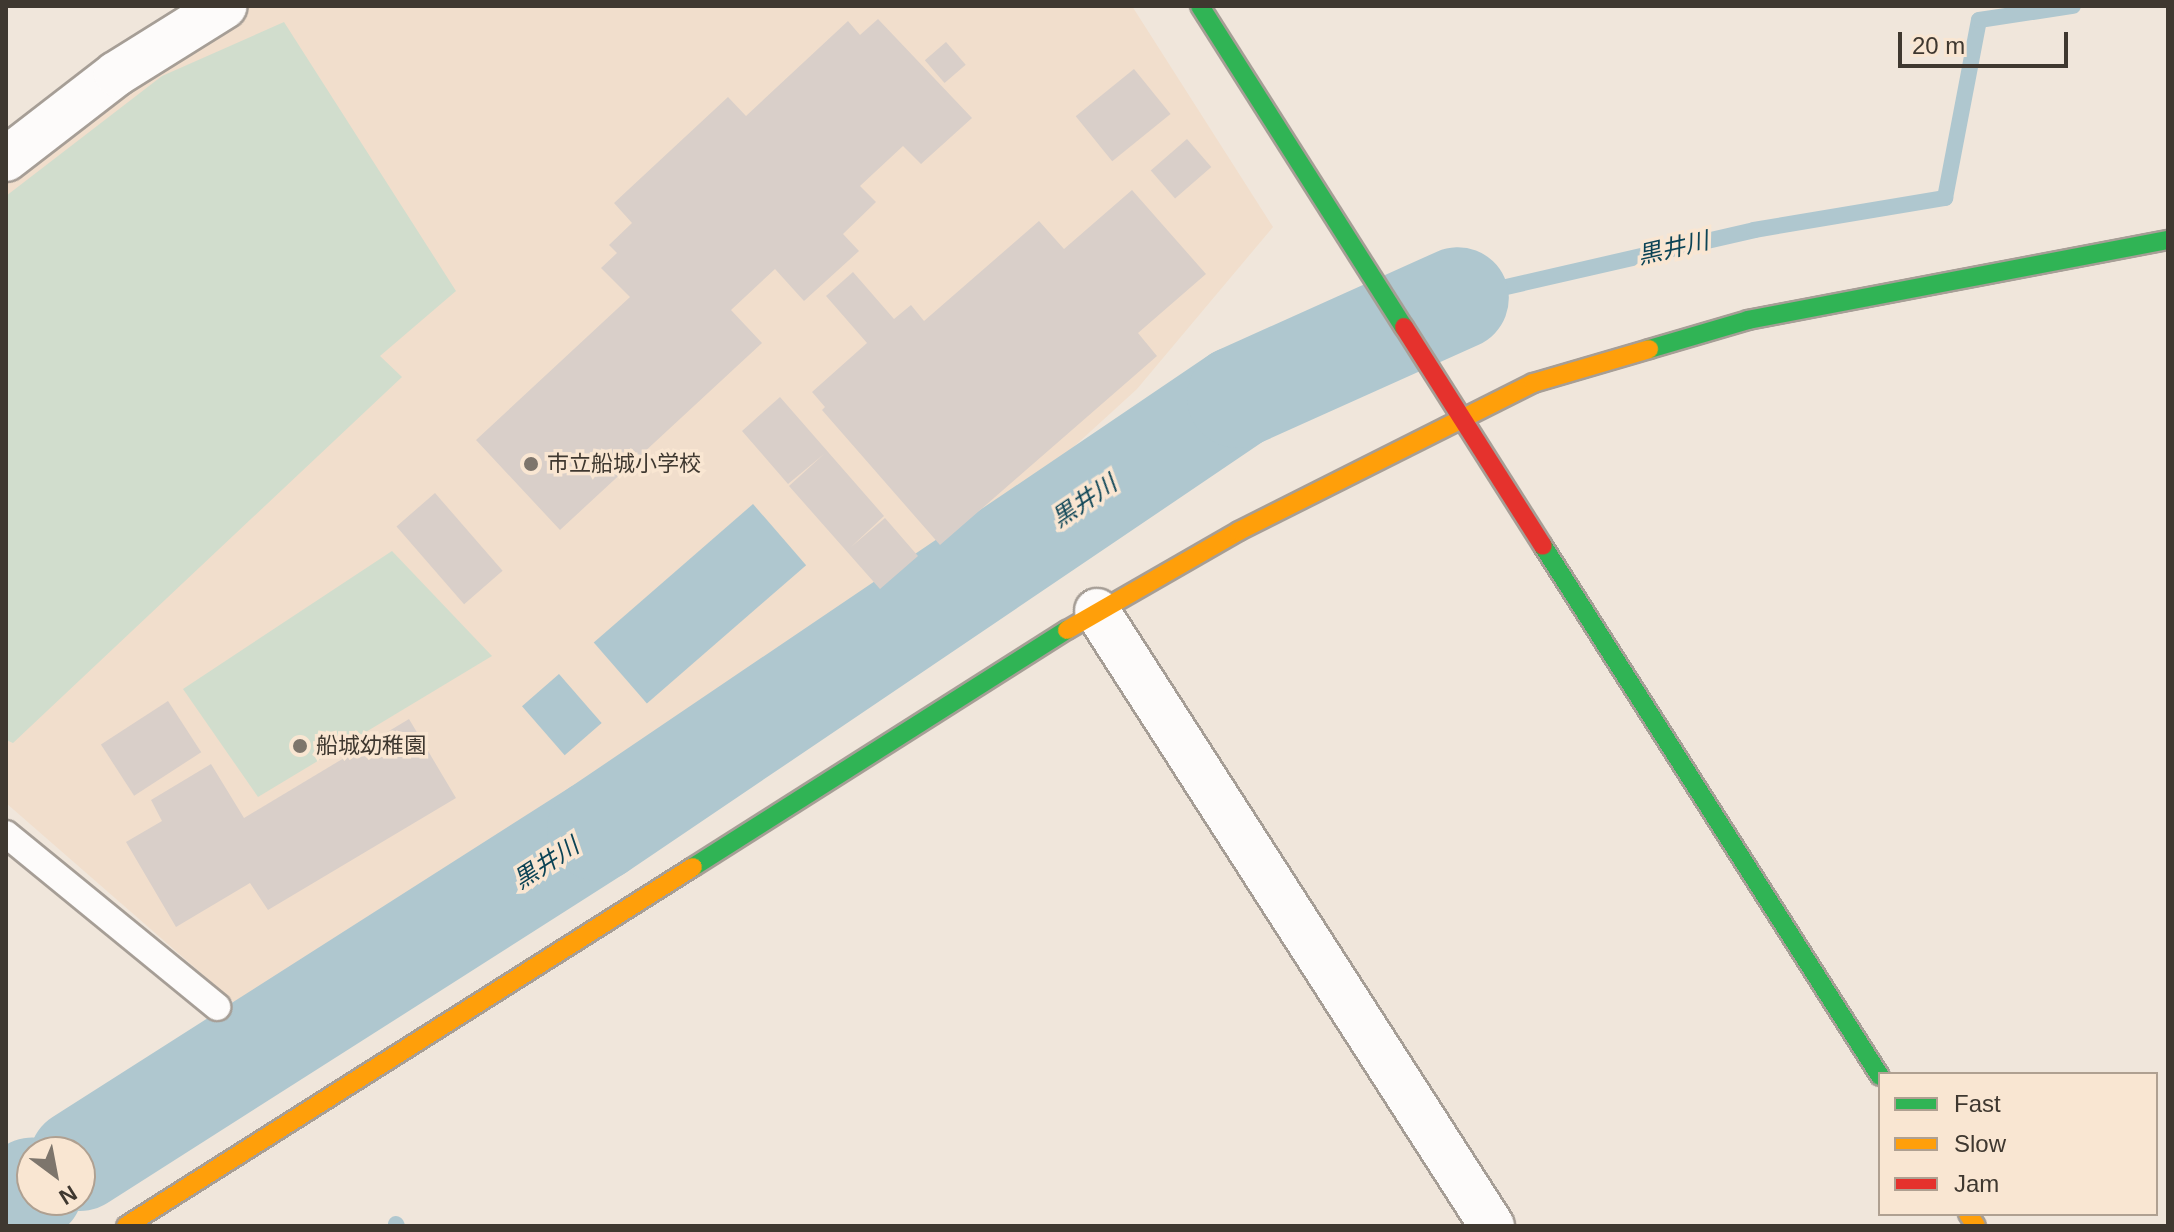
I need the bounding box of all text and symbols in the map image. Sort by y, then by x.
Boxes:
scale bar [1902,16,2072,66]
text: 20 m [1912,32,1965,59]
water label: 黒井川 [1635,226,1711,270]
place label: 市立船城小学校 [547,451,701,477]
marker: 市立船城小学校 [522,455,540,473]
water label: 黒井川 [1046,469,1122,533]
place label: 船城幼稚園 [316,733,426,759]
marker: 船城幼稚園 [291,737,309,755]
water label: 黒井川 [508,831,584,895]
legend [1878,1072,2158,1216]
text: Fast [1954,1090,2001,1117]
text: Slow [1954,1130,2006,1157]
north arrow [16,1136,96,1216]
text: Jam [1954,1170,1999,1197]
text: N [55,1180,81,1210]

